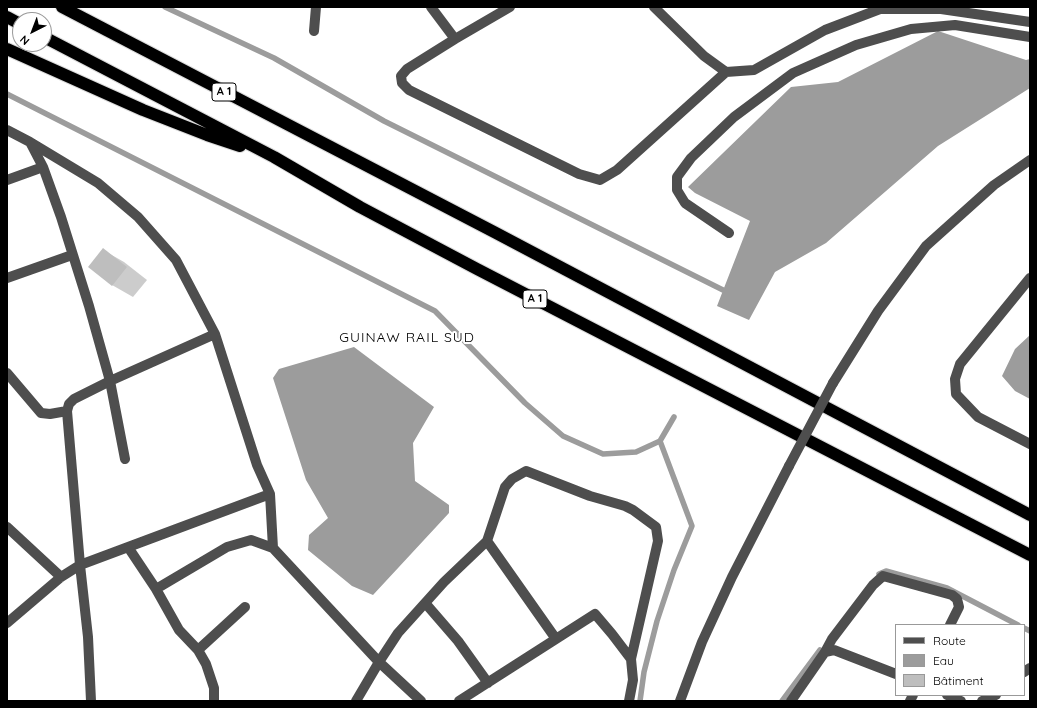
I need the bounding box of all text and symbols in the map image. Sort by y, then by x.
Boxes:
north arrow [12,12,52,52]
text: N [17,32,32,48]
road number: A 1 [212,83,236,101]
road number: A 1 [523,290,547,308]
district label: GUINAW RAIL SUD [339,330,475,346]
legend [895,624,1025,696]
text: Route [933,633,966,648]
text: Eau [933,653,954,668]
text: Bâtiment [933,673,983,688]

